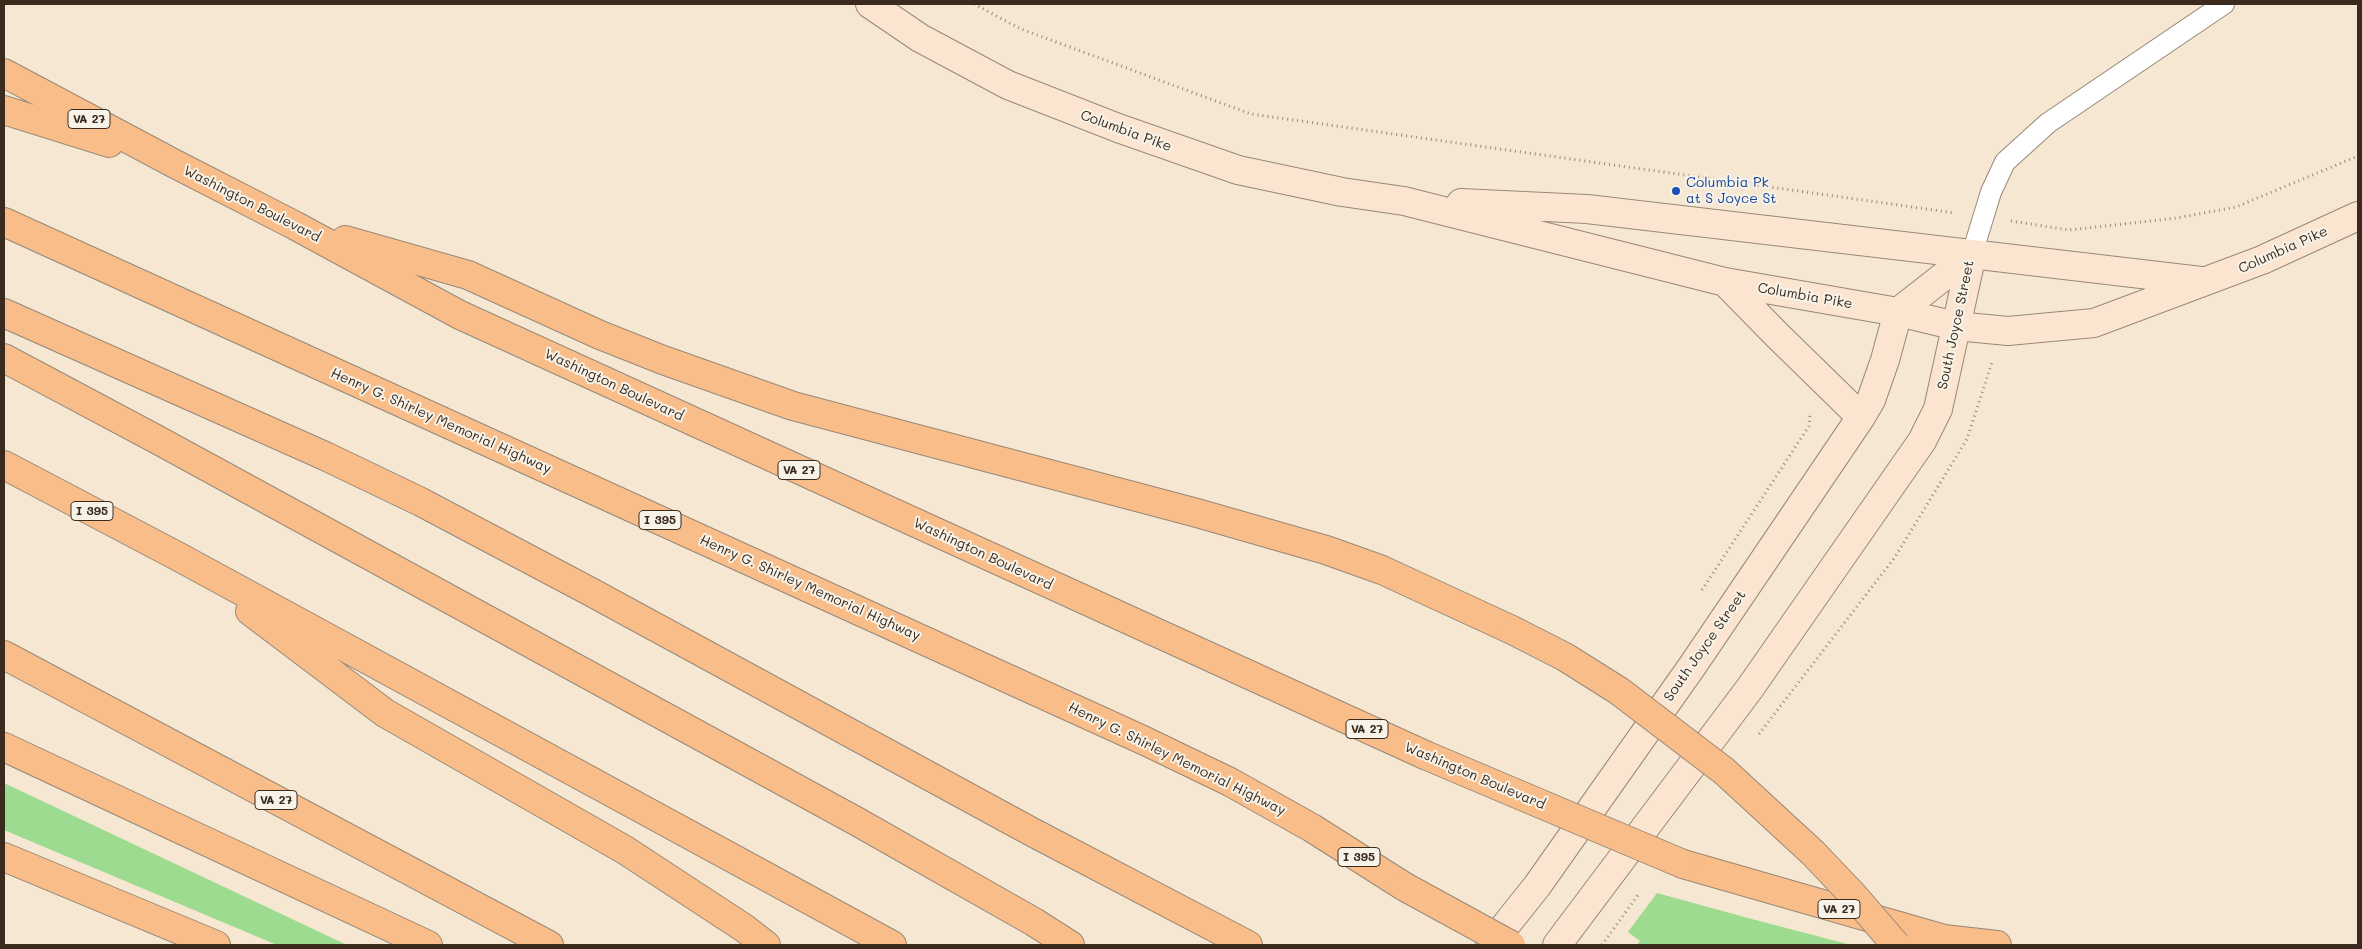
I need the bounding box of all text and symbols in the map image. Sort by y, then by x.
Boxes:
street label: Columbia Pike [1078,107,1174,155]
road number: VA 27 [68,110,110,128]
street label: Washington Boulevard [181,162,323,246]
place label: Columbia Pk at S Joyce St [1686,175,1776,208]
marker: Columbia Pk at S Joyce St [1670,185,1682,197]
street label: Columbia Pike [2236,223,2330,277]
street label: South Joyce Street [1934,259,1978,391]
street label: Columbia Pike [1756,279,1854,313]
street label: Washington Boulevard [542,345,686,425]
street label: Henry G. Shirley Memorial Highway [328,365,554,477]
road number: VA 27 [778,460,820,480]
road number: I 395 [71,502,113,520]
road number: I 395 [639,510,681,530]
street label: Washington Boulevard [911,514,1055,594]
street label: Henry G. Shirley Memorial Highway [697,532,923,644]
street label: South Joyce Street [1660,587,1750,705]
street label: Henry G. Shirley Memorial Highway [1066,699,1288,819]
road number: VA 27 [1346,720,1388,739]
street label: Washington Boulevard [1402,739,1548,813]
road number: VA 27 [255,790,297,810]
road number: I 395 [1338,848,1380,866]
road number: VA 27 [1818,900,1860,919]

